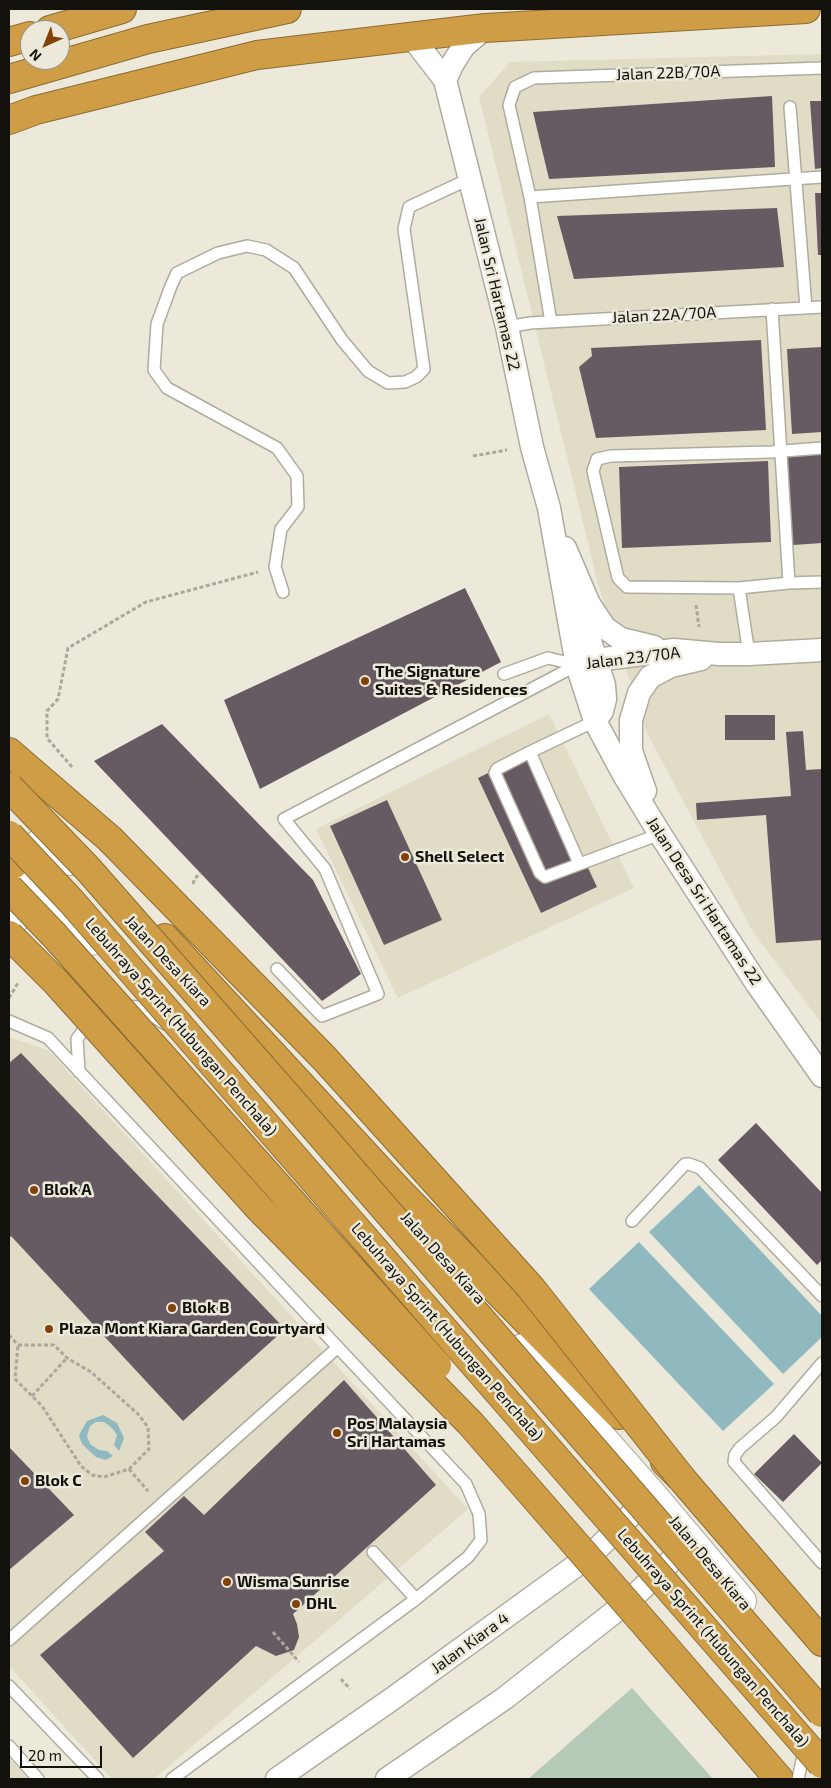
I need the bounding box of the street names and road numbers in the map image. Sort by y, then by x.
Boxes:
street label: Jalan 22B/70A [616,62,720,84]
street label: Jalan Sri Hartamas 22 [470,215,524,373]
street label: Jalan 22A/70A [611,303,717,327]
street label: Jalan 23/70A [585,643,681,673]
street label: Jalan Desa Sri Hartamas 22 [642,813,766,989]
street label: Jalan Desa Kiara [121,911,215,1011]
street label: Lebuhraya Sprint (Hubungan Penchala) [81,914,281,1140]
street label: Jalan Desa Kiara [396,1208,490,1308]
street label: Lebuhraya Sprint (Hubungan Penchala) [347,1219,547,1445]
street label: Jalan Desa Kiara [665,1512,755,1614]
street label: Lebuhraya Sprint (Hubungan Penchala) [613,1525,813,1751]
street label: Jalan Kiara 4 [427,1608,513,1678]

